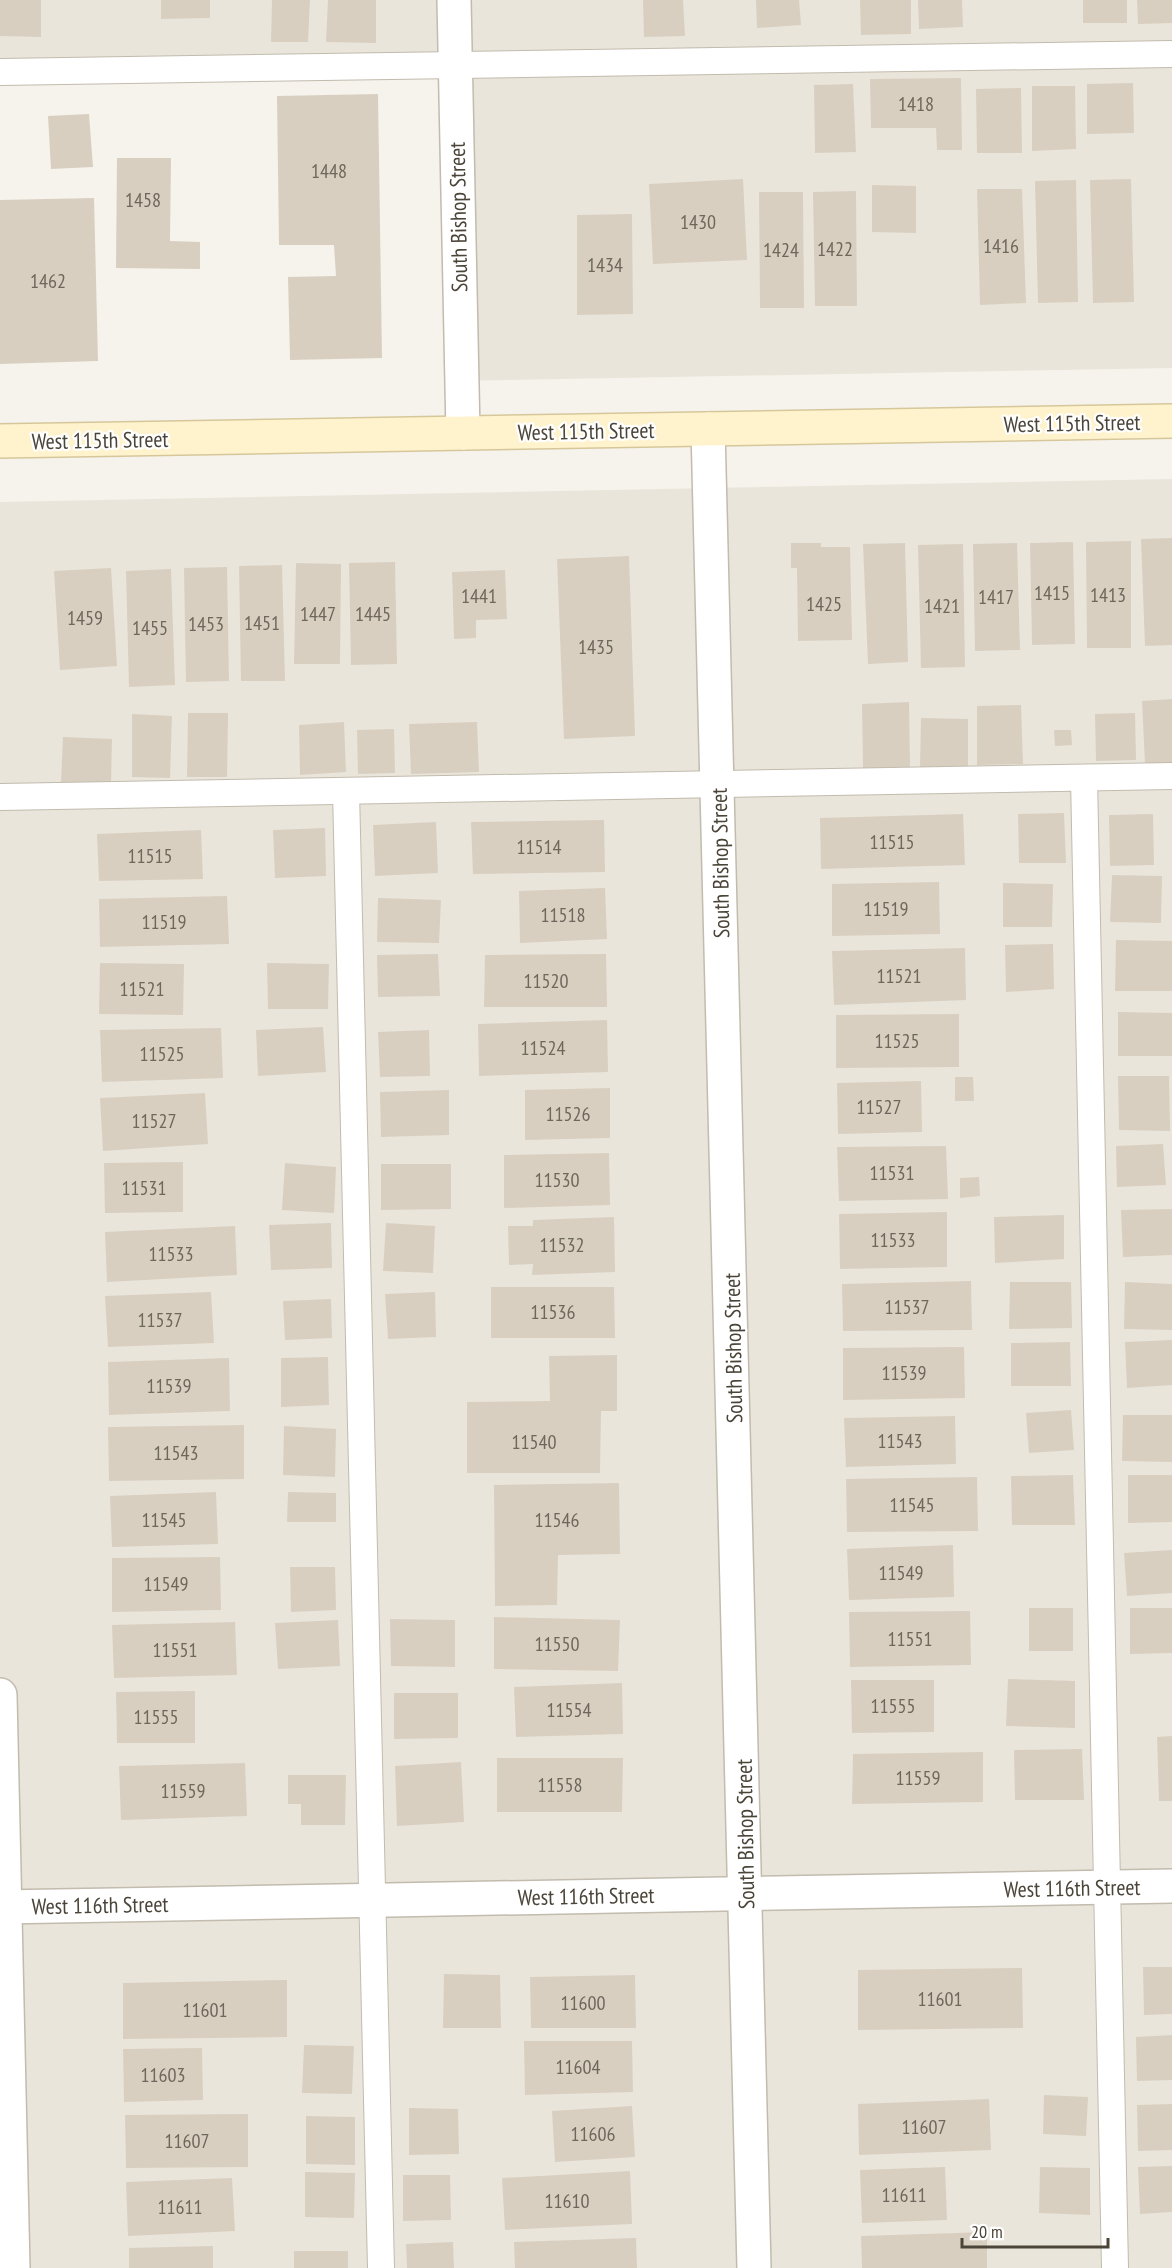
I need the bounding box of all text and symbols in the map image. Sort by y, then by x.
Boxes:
house number: 1418 [898,91,934,117]
street label: South Bishop Street [443,142,473,292]
house number: 1448 [311,158,347,184]
house number: 1458 [125,187,161,213]
house number: 1430 [680,209,716,235]
house number: 1416 [983,233,1019,259]
house number: 1422 [817,236,853,262]
house number: 1424 [763,237,799,263]
house number: 1434 [587,252,623,278]
house number: 1462 [30,268,66,294]
street label: West 115th Street [1003,408,1141,438]
street label: West 115th Street [517,416,655,446]
street label: West 115th Street [31,425,169,455]
house number: 1415 [1034,580,1070,606]
house number: 1413 [1090,582,1126,608]
house number: 1441 [461,583,497,609]
house number: 1417 [978,584,1014,610]
house number: 1425 [806,591,842,617]
house number: 1421 [924,593,960,619]
house number: 1447 [300,601,336,627]
house number: 1445 [355,601,391,627]
house number: 1459 [67,605,103,631]
house number: 1451 [244,610,280,636]
house number: 1453 [188,611,224,637]
house number: 1455 [132,615,168,641]
house number: 1435 [578,634,614,660]
street label: South Bishop Street [705,788,735,938]
house number: 11515 [870,829,915,855]
house number: 11514 [517,834,562,860]
house number: 11515 [128,843,173,869]
house number: 11519 [864,896,909,922]
house number: 11518 [541,902,586,928]
house number: 11519 [142,909,187,935]
house number: 11521 [877,963,922,989]
house number: 11520 [524,968,569,994]
house number: 11521 [120,976,165,1002]
house number: 11525 [875,1028,920,1054]
house number: 11524 [521,1035,566,1061]
house number: 11525 [140,1041,185,1067]
house number: 11527 [857,1094,902,1120]
house number: 11526 [546,1101,591,1127]
house number: 11527 [132,1108,177,1134]
house number: 11531 [870,1160,915,1186]
house number: 11530 [535,1167,580,1193]
house number: 11531 [122,1175,167,1201]
house number: 11533 [871,1227,916,1253]
house number: 11532 [540,1232,585,1258]
house number: 11533 [149,1241,194,1267]
street label: South Bishop Street [718,1273,748,1423]
house number: 11537 [885,1294,930,1320]
house number: 11536 [531,1299,576,1325]
house number: 11537 [138,1307,183,1333]
house number: 11539 [882,1360,927,1386]
house number: 11539 [147,1373,192,1399]
house number: 11543 [878,1428,923,1454]
house number: 11540 [512,1429,557,1455]
house number: 11543 [154,1440,199,1466]
house number: 11545 [890,1492,935,1518]
house number: 11545 [142,1507,187,1533]
house number: 11546 [535,1507,580,1533]
house number: 11549 [879,1560,924,1586]
house number: 11549 [144,1571,189,1597]
house number: 11551 [888,1626,933,1652]
house number: 11550 [535,1631,580,1657]
house number: 11551 [153,1637,198,1663]
house number: 11555 [871,1693,916,1719]
house number: 11554 [547,1697,592,1723]
house number: 11555 [134,1704,179,1730]
street label: South Bishop Street [730,1759,760,1909]
house number: 11559 [896,1765,941,1791]
house number: 11558 [538,1772,583,1798]
house number: 11559 [161,1778,206,1804]
street label: West 116th Street [1003,1873,1141,1903]
street label: West 116th Street [517,1881,655,1911]
street label: West 116th Street [31,1890,169,1920]
house number: 11601 [918,1986,963,2012]
house number: 11600 [561,1990,606,2016]
house number: 11601 [183,1997,228,2023]
house number: 11604 [556,2054,601,2080]
house number: 11603 [141,2062,186,2088]
house number: 11607 [902,2114,947,2140]
house number: 11606 [571,2121,616,2147]
house number: 11607 [165,2128,210,2154]
house number: 11611 [882,2182,927,2208]
house number: 11610 [545,2188,590,2214]
house number: 11611 [158,2194,203,2220]
scale bar [962,2211,1108,2249]
text: 20 m [971,2220,1003,2243]

